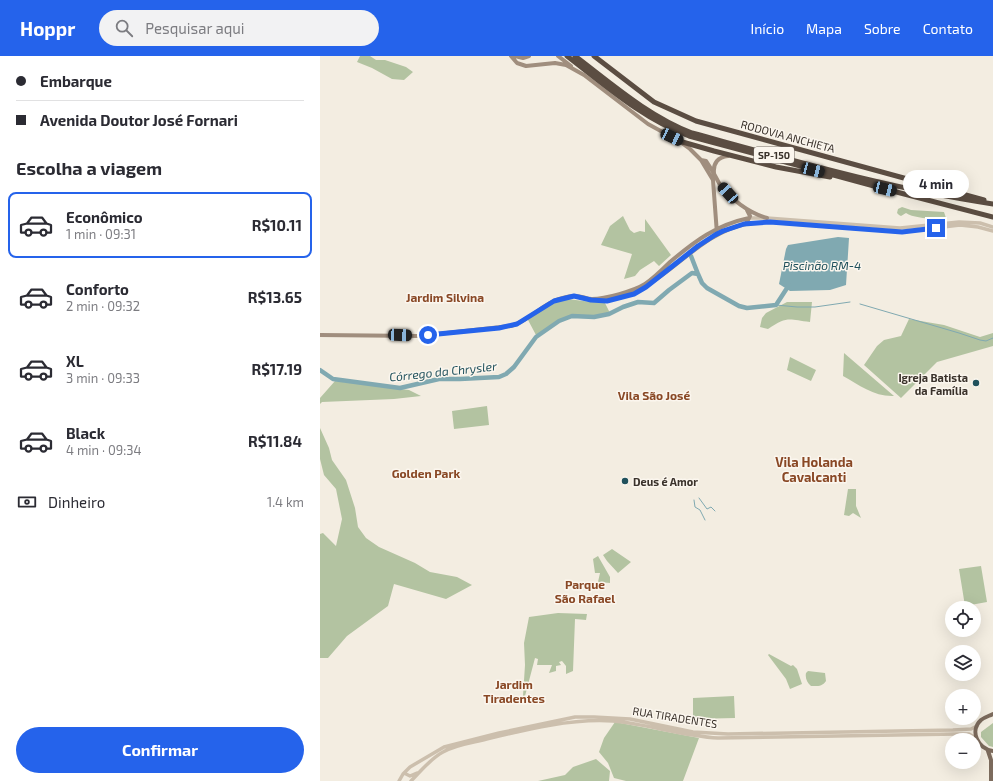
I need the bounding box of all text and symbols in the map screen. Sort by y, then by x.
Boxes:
search box [99,10,379,46]
text: Hoppr [20,17,75,40]
icon: search [113,17,135,39]
text: Pesquisar aqui [145,19,244,37]
text: Início [751,20,784,37]
text: Mapa [806,20,842,37]
text: Sobre [864,20,901,37]
text: Contato [923,20,973,37]
text: Embarque [40,72,112,90]
text: Avenida Doutor José Fornari [40,111,238,129]
street label: RODOVIA ANCHIETA [740,117,837,155]
car [659,126,685,148]
road number: SP-150 [754,147,794,163]
text: Escolha a viagem [16,157,162,179]
car [800,161,826,179]
callout: 4 min [903,170,969,198]
text: 4 min [919,176,953,192]
car [716,180,740,206]
car [872,180,898,198]
icon: car [18,207,54,243]
text: Econômico [66,208,143,226]
text: R$10.11 [252,216,302,234]
route end [927,219,945,237]
text: 1 min · 09:31 [66,226,136,242]
water label: Piscinão RM-4 [783,258,861,272]
icon: car [18,279,54,315]
text: Conforto [66,280,129,298]
text: R$13.65 [248,288,302,306]
district label: Jardim Silvina [406,290,484,304]
text: 2 min · 09:32 [66,298,140,314]
route start [419,326,437,344]
car [388,329,412,341]
icon: car [18,351,54,387]
text: XL [66,352,84,370]
water label: Córrego da Chrysler [389,358,498,385]
text: R$17.19 [251,360,302,378]
text: 3 min · 09:33 [66,370,140,386]
place label: Igreja Batista da Família [898,371,968,397]
marker: Igreja Batista da Família [971,378,981,388]
district label: Vila São José [618,388,690,402]
icon: car [18,423,54,459]
text: Black [66,424,105,442]
text: R$11.84 [248,432,302,450]
text: 4 min · 09:34 [66,442,142,458]
district label: Vila Holanda Cavalcanti [775,454,853,485]
district label: Golden Park [392,466,461,480]
place label: Deus é Amor [633,475,698,488]
marker: Deus é Amor [620,476,630,486]
icon: cash [16,491,38,513]
text: Dinheiro [48,493,105,511]
text: 1.4 km [267,494,304,510]
district label: Parque São Rafael [555,577,615,605]
map controls [945,601,981,769]
button: locate [945,601,981,637]
button: layers [945,645,981,681]
district label: Jardim Tiradentes [483,677,545,705]
button: + [945,689,981,725]
street label: RUA TIRADENTES [632,704,718,730]
button: Confirmar [16,727,304,773]
button: − [945,733,981,769]

